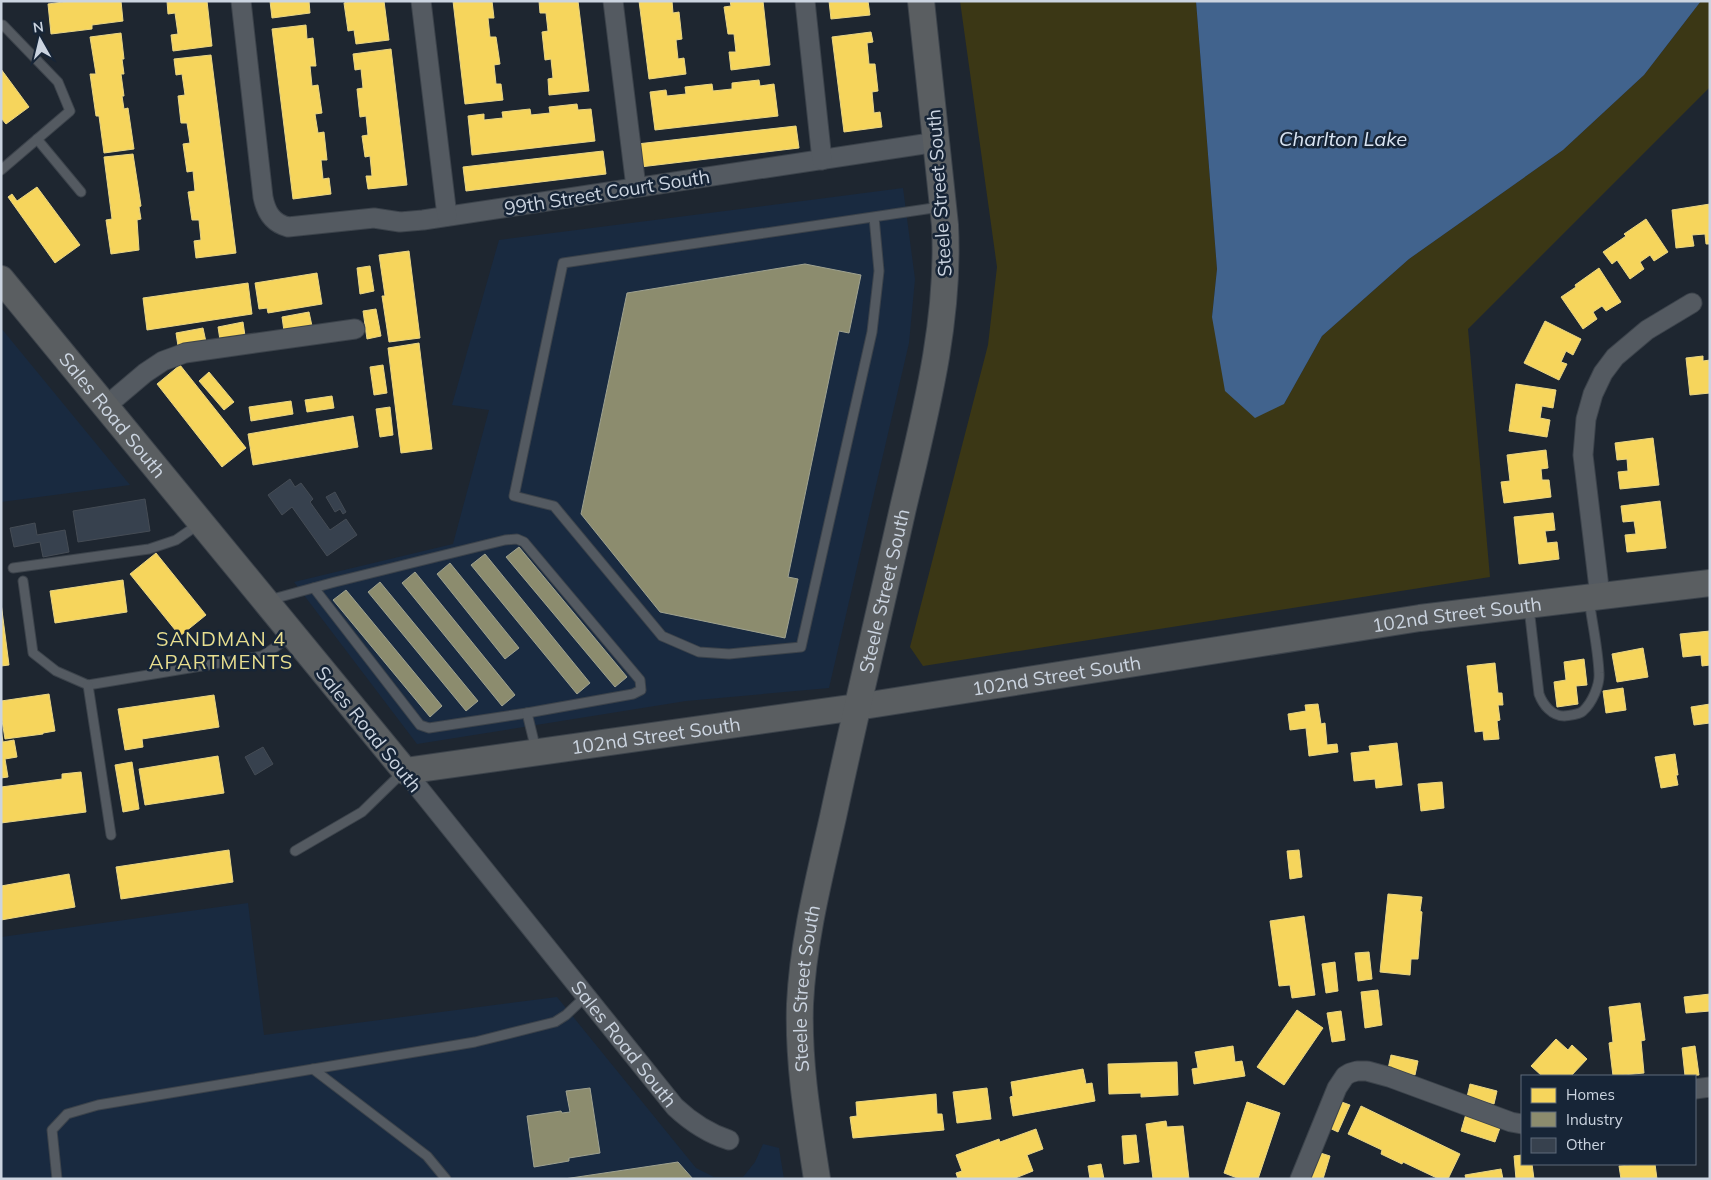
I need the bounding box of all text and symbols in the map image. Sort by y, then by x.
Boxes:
north arrow [15,15,65,65]
text: N [32,17,45,37]
street label: Steele Street South [921,108,957,278]
water label: Charlton Lake [1279,126,1407,151]
street label: 99th Street Court South [503,164,711,220]
street label: Sales Road South [54,347,171,483]
street label: Steele Street South [854,506,914,675]
street label: 102nd Street South [1370,591,1543,637]
district label: SANDMAN 4 APARTMENTS [149,626,293,674]
street label: 102nd Street South [970,650,1143,701]
street label: Sales Road South [311,661,427,797]
street label: 102nd Street South [570,712,742,759]
street label: Steele Street South [788,903,825,1073]
street label: Sales Road South [566,976,682,1112]
legend [1521,1075,1696,1165]
text: Homes [1566,1085,1615,1104]
text: Industry [1566,1110,1623,1129]
text: Other [1566,1135,1606,1154]

